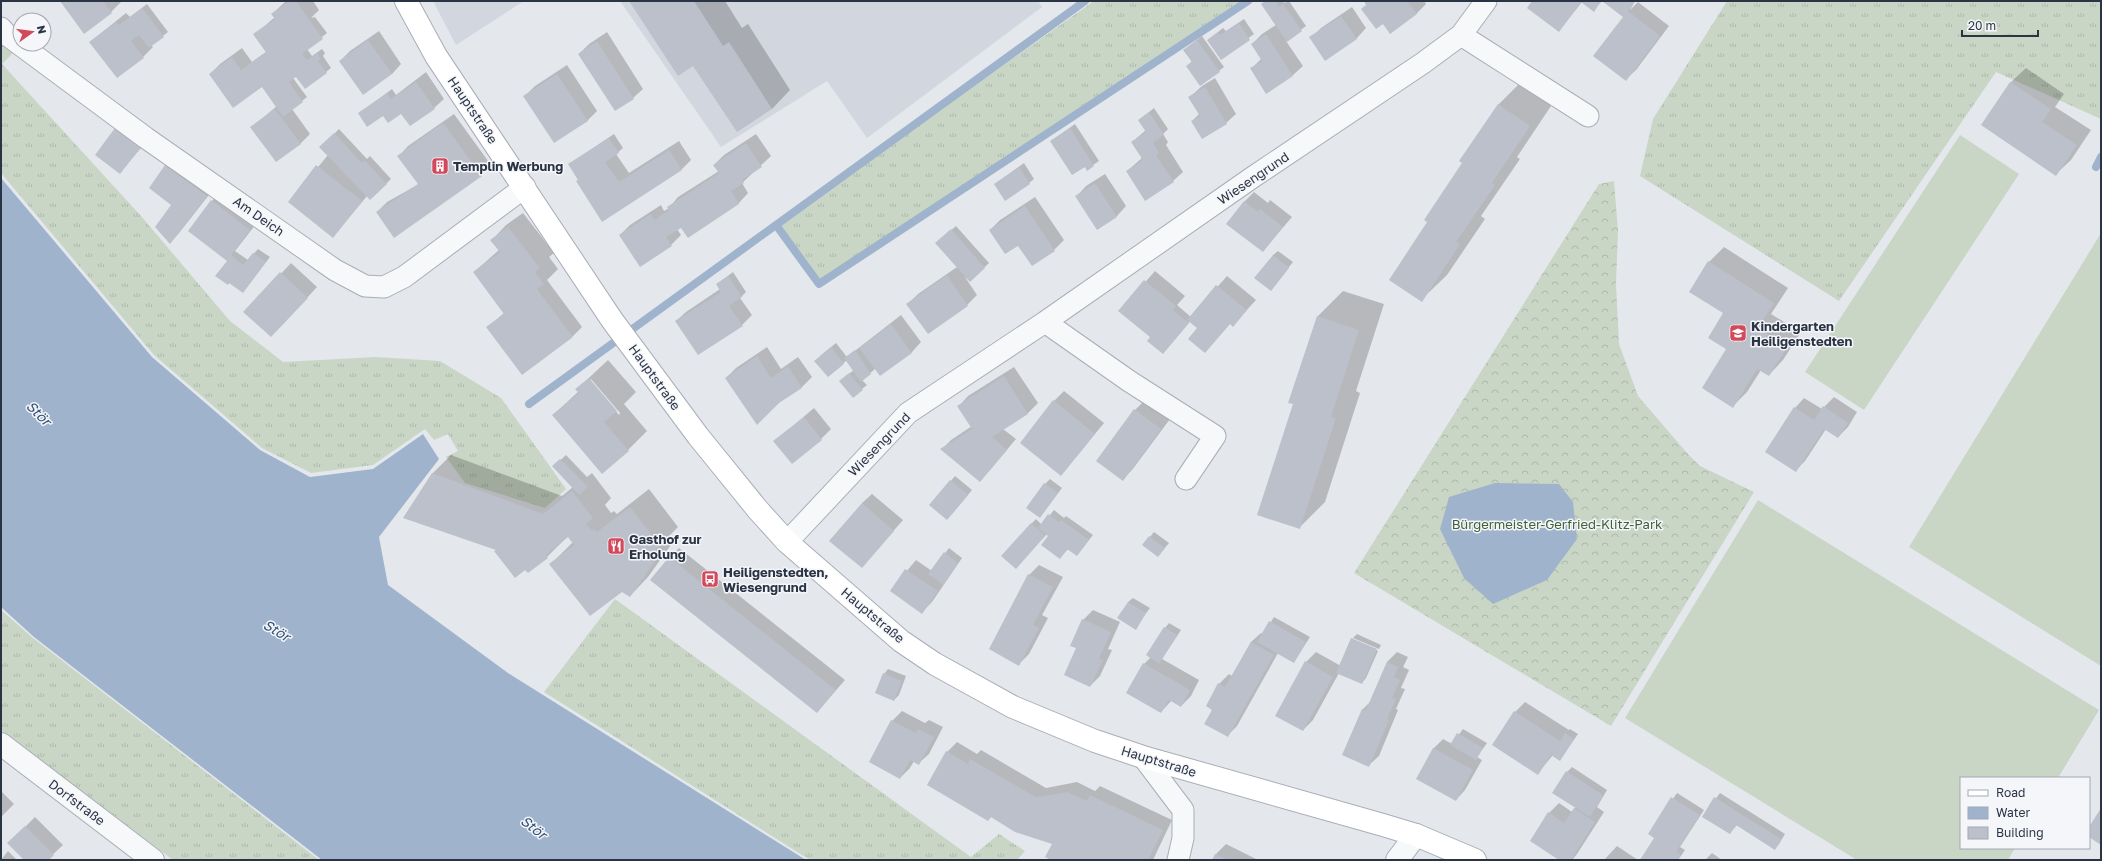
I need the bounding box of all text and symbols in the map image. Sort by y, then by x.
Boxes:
north arrow [12,12,52,52]
scale bar [1962,12,2038,38]
text: 20 m [1968,18,1996,33]
text: N [35,24,50,35]
street label: Hauptstraße [445,73,501,147]
street label: Wiesengrund [1214,148,1292,208]
building icon: Templin Werbung [430,156,450,176]
place label: Templin Werbung [453,158,563,174]
street label: Am Deich [230,193,288,239]
place label: Kindergarten Heiligenstedten [1751,318,1853,349]
school or university icon: Kindergarten Heiligenstedten [1728,323,1748,343]
street label: Hauptstraße [626,341,684,413]
water label: Stör [23,397,57,431]
street label: Wiesengrund [844,409,914,479]
park label: Bürgermeister-Gerfried-Klitz-Park [1452,516,1663,532]
place label: Gasthof zur Erholung [629,531,702,562]
restaurant icon: Gasthof zur Erholung [606,536,626,556]
place label: Heiligenstedten, Wiesengrund [723,564,829,595]
bus stop icon: Heiligenstedten, Wiesengrund [700,569,720,589]
street label: Hauptstraße [838,584,908,646]
water label: Stör [261,615,296,646]
street label: Hauptstraße [1119,742,1199,780]
street label: Dorfstraße [46,776,108,828]
legend [1960,777,2090,849]
text: Road [1996,785,2025,800]
text: Water [1996,805,2030,820]
water label: Stör [518,812,552,844]
text: Building [1996,825,2044,840]

